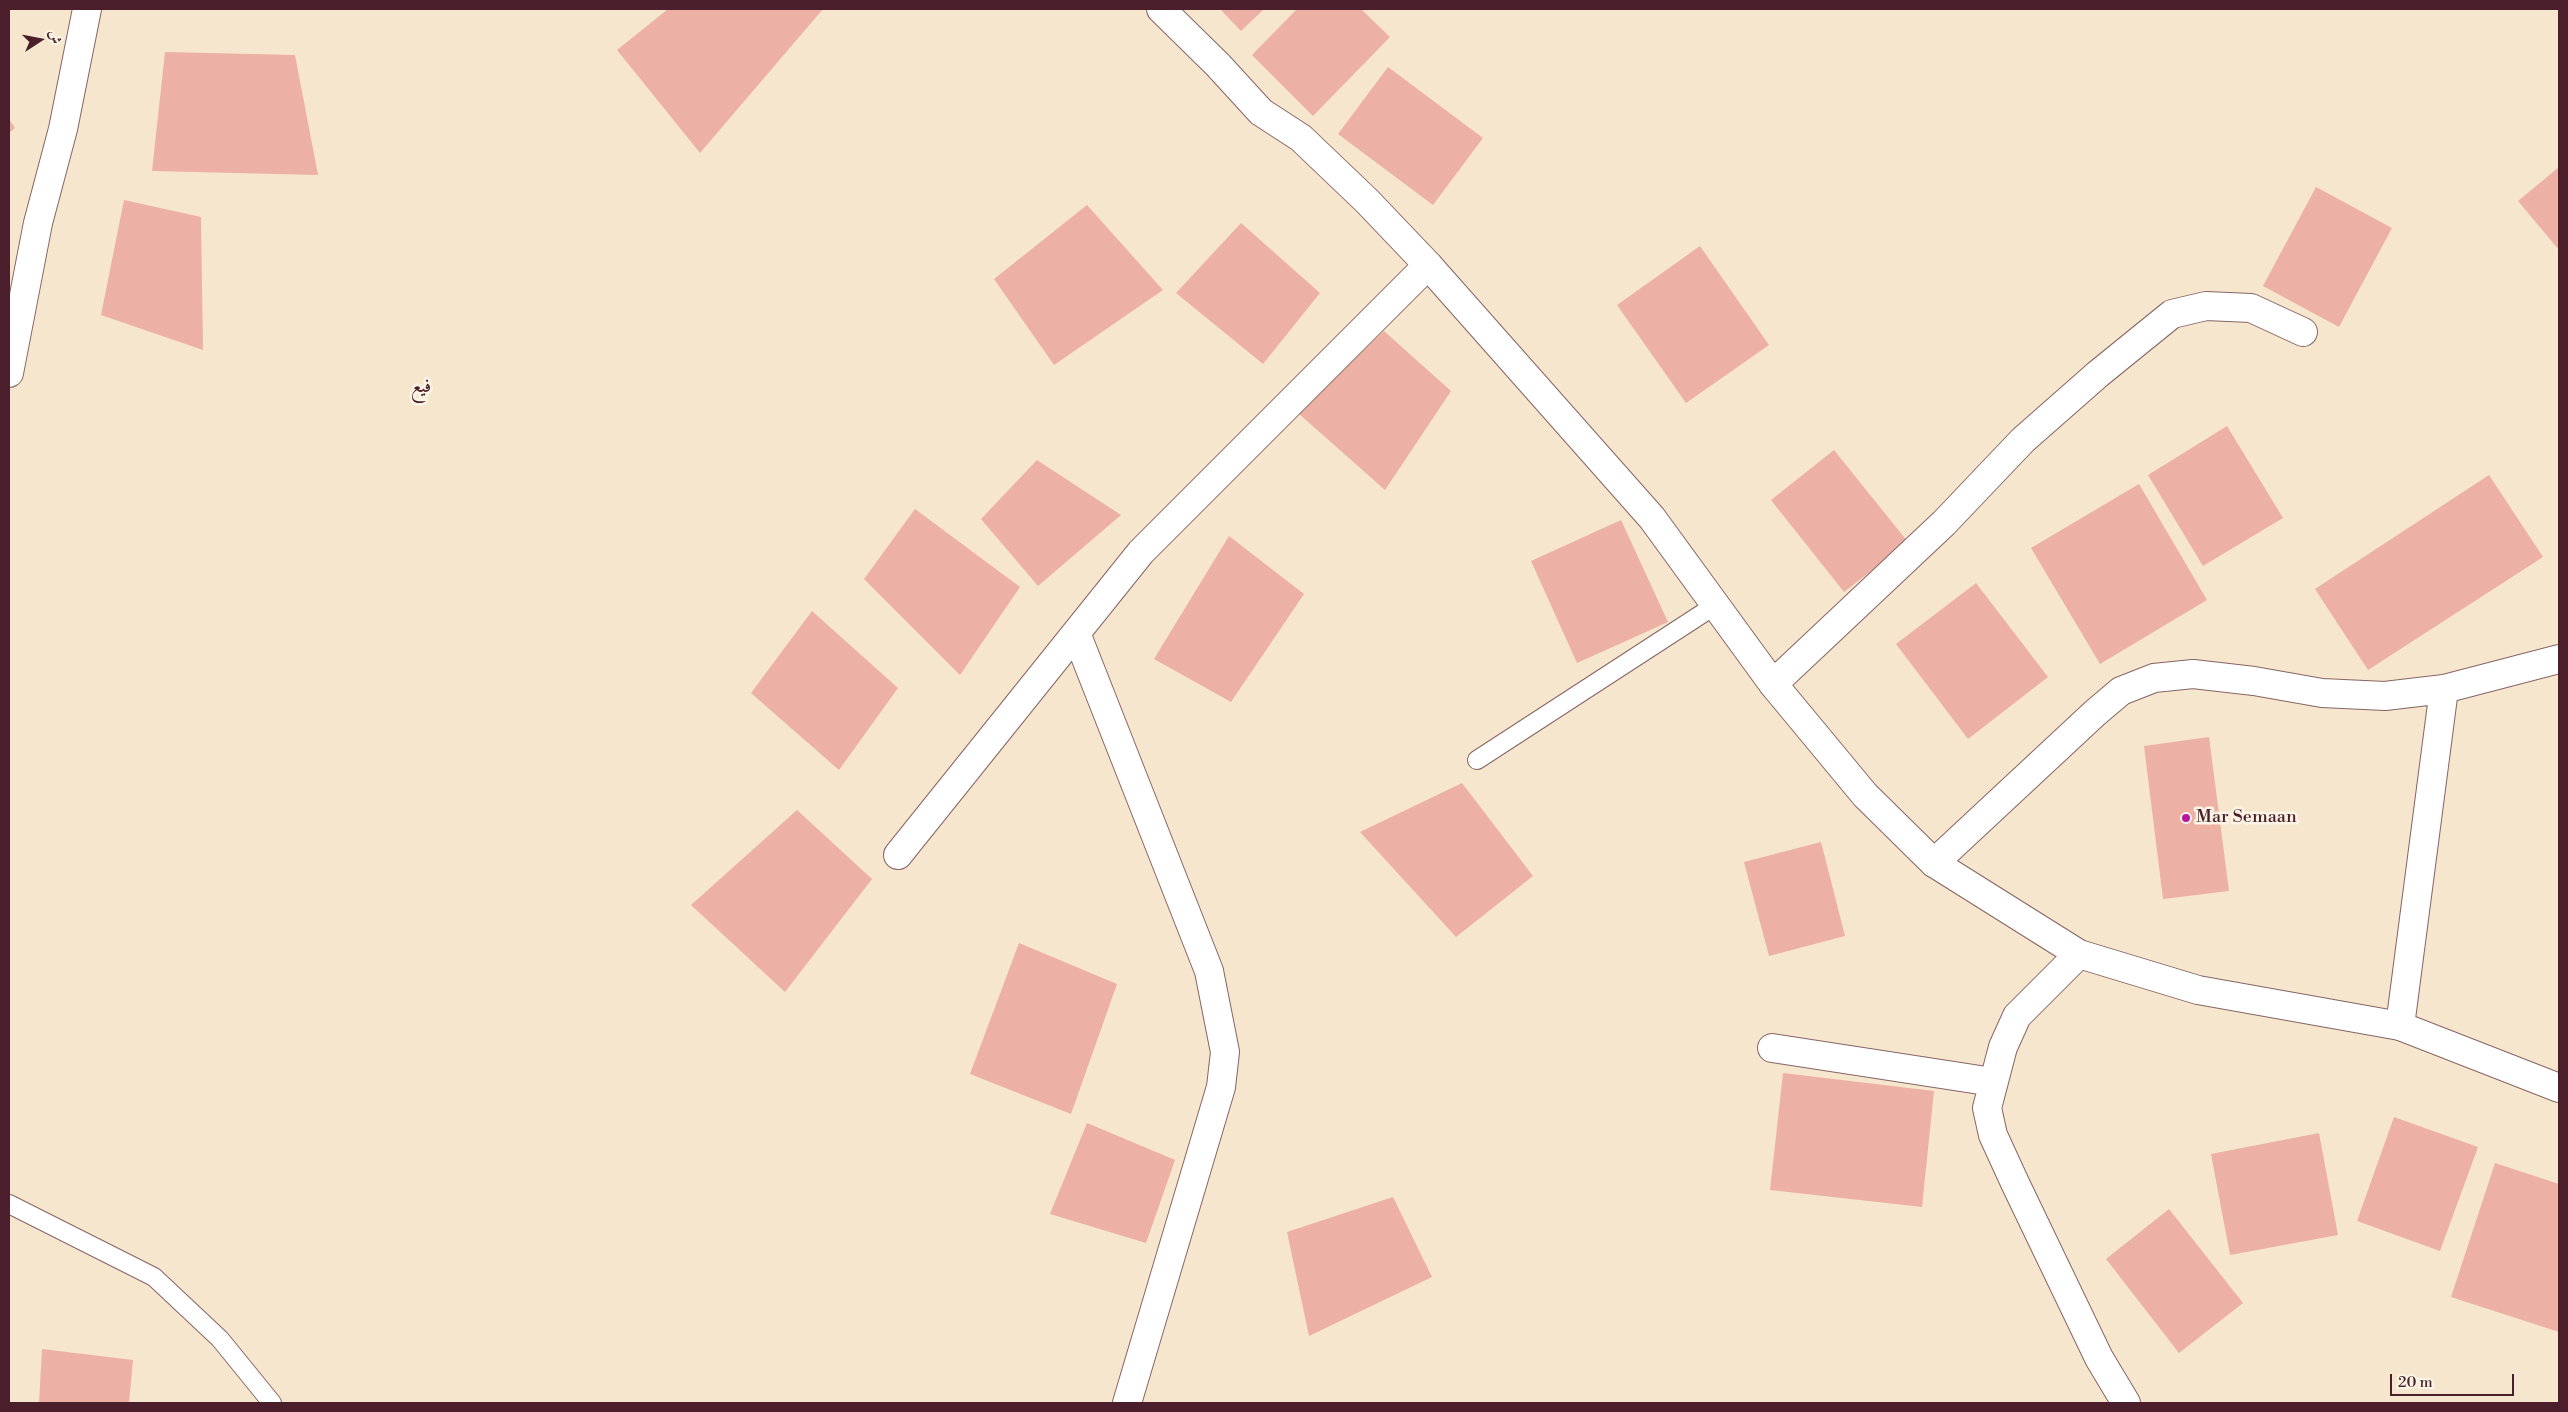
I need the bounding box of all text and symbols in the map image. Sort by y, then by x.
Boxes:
north arrow [15,15,65,65]
text: ش [45,29,65,46]
district label: فيع [411,375,431,399]
place label: Mar Semaan [2196,807,2297,829]
marker: Mar Semaan [2180,812,2192,824]
scale bar [2393,1364,2517,1396]
text: 20 m [2398,1373,2433,1392]

